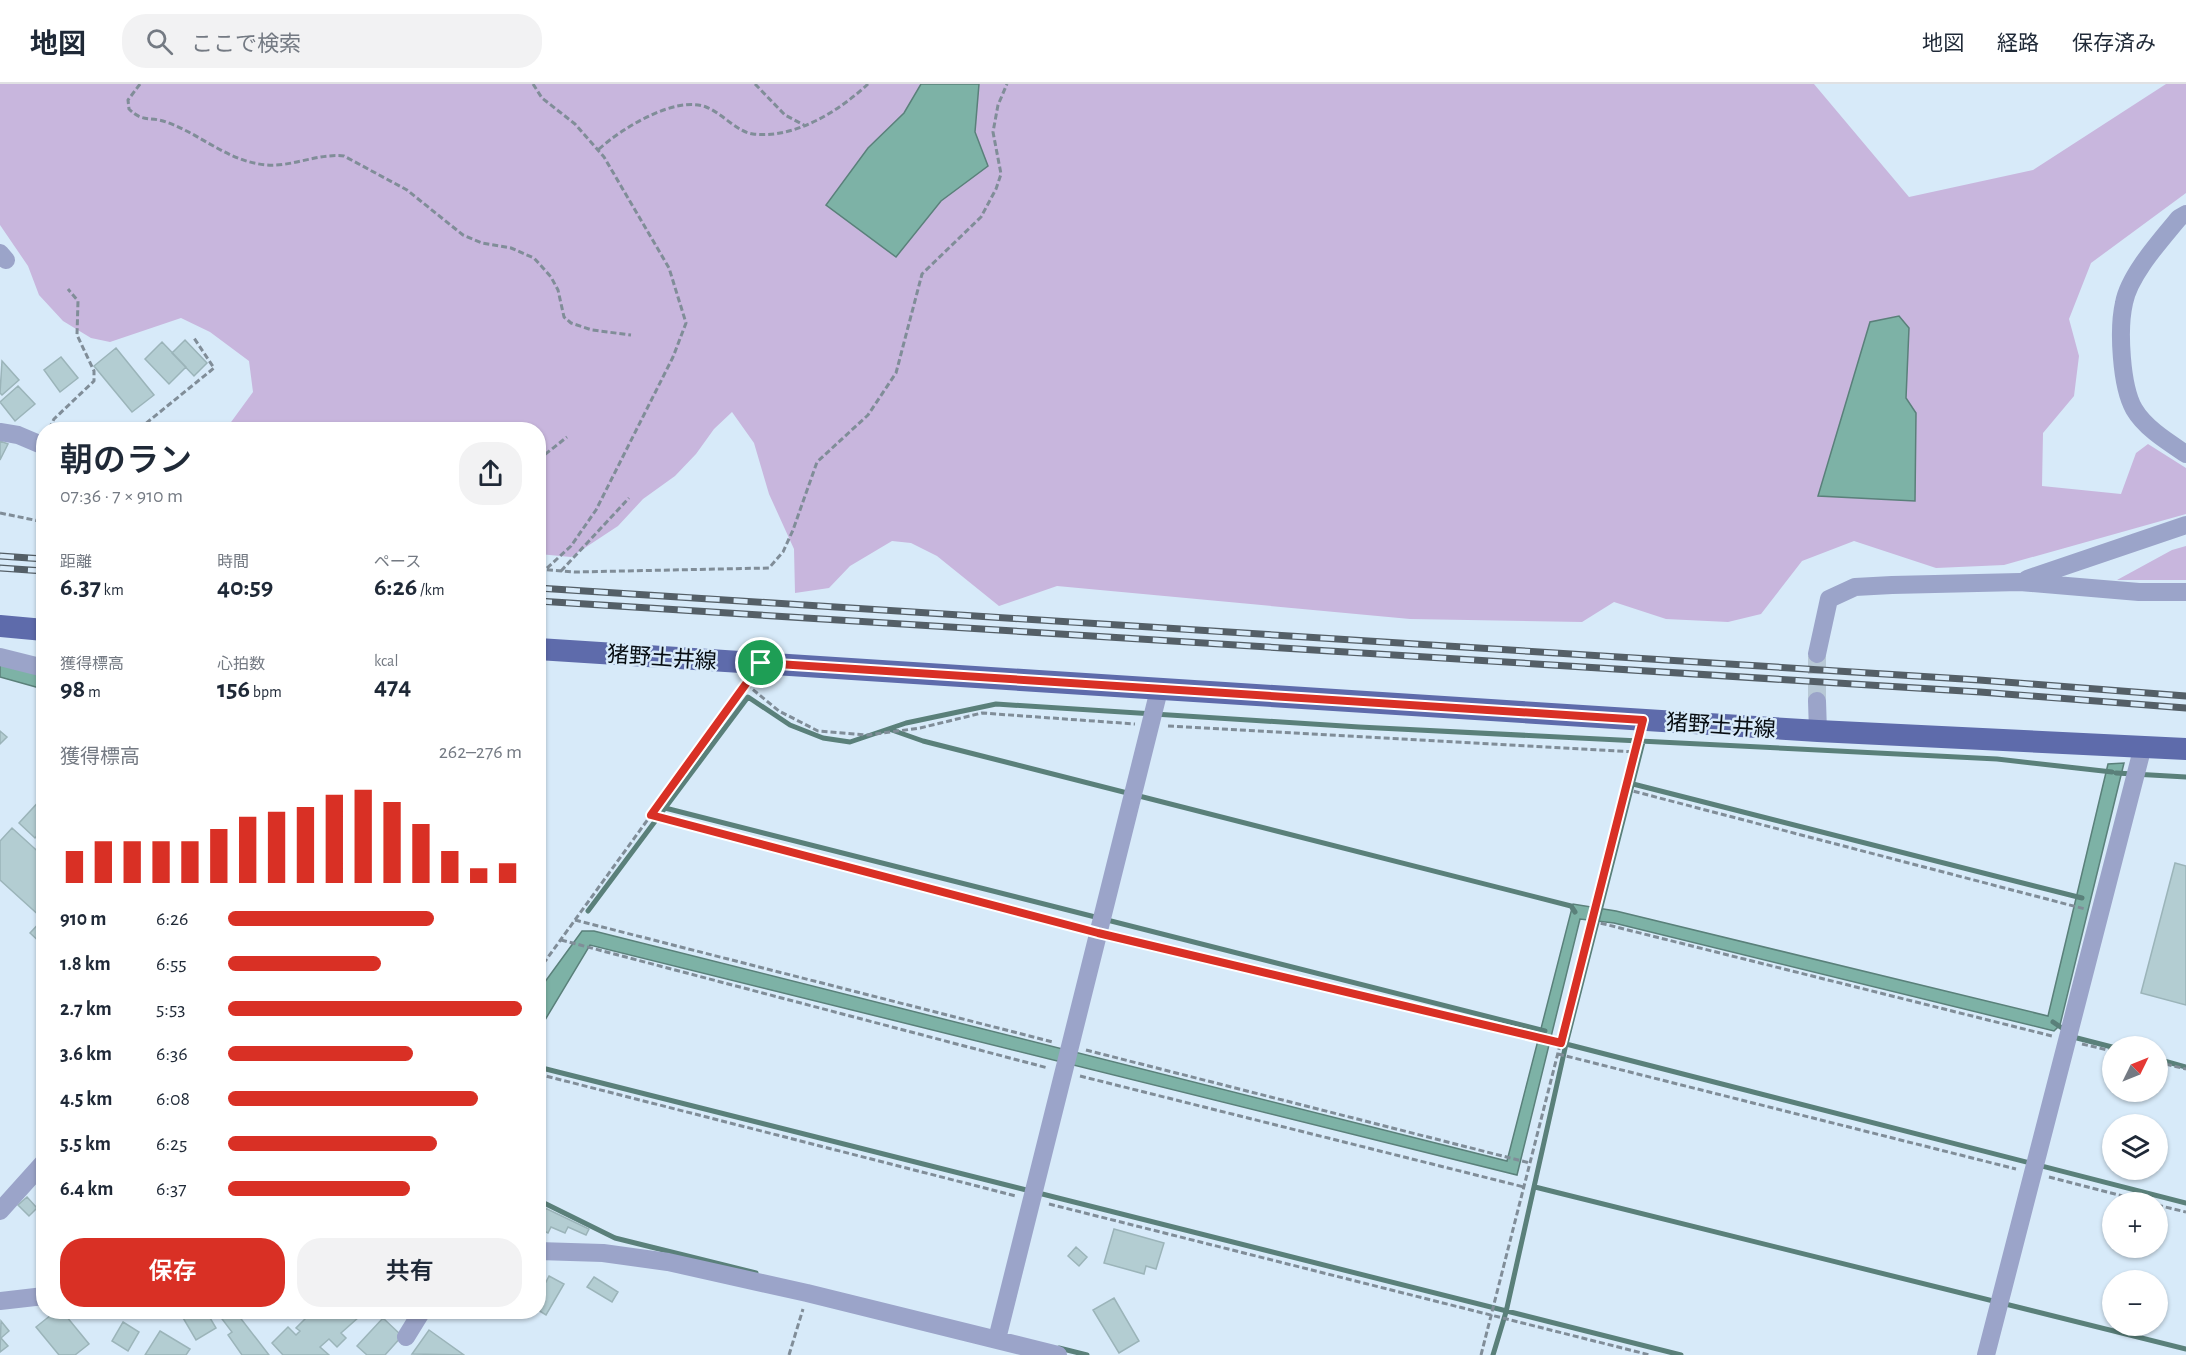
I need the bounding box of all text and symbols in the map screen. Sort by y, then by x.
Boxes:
search box [122,14,542,68]
icon: search [143,25,176,58]
text: 地図 [30,31,86,59]
text: ここで検索 [191,33,301,55]
text: 地図 [1922,33,1964,54]
text: 経路 [1997,33,2039,54]
text: 保存済み [2072,33,2156,54]
button: share [459,442,522,505]
text: 朝のラン [60,445,192,478]
text: 07:36 · 7 × 910 m [60,486,183,506]
text: 距離 [60,554,92,570]
text: 時間 [217,554,249,570]
text: ペース [374,554,421,570]
text: 6.37 [60,574,101,600]
text: 40:59 [217,574,273,600]
text: 6:26 [374,574,417,600]
text: km [101,582,124,598]
text: /km [417,582,445,598]
pin [735,637,786,688]
street label: 猪野土井線 [606,642,718,673]
icon: arrive [744,646,777,679]
text: kcal [374,653,398,669]
text: 獲得標高 [60,656,124,672]
text: 心拍数 [217,656,265,672]
text: 474 [374,673,411,699]
text: 98 [60,676,85,702]
text: 156 [217,676,250,702]
text: m [85,684,101,700]
text: bpm [250,684,282,700]
street label: 猪野土井線 [1665,710,1777,741]
text: 262–276 m [439,742,522,762]
text: 獲得標高 [60,747,140,767]
text: 910 m [60,909,106,929]
text: 6:26 [156,909,188,929]
text: 1.8 km [60,954,111,974]
text: 6:55 [156,954,187,974]
text: 2.7 km [60,999,112,1019]
text: 5:53 [156,999,186,1019]
north arrow [2102,1036,2168,1102]
map controls [2102,1036,2168,1336]
text: 3.6 km [60,1044,112,1064]
text: 6:36 [156,1044,188,1064]
text: 4.5 km [60,1089,112,1109]
text: 6:08 [156,1089,190,1109]
button: layers [2102,1114,2168,1180]
text: 5.5 km [60,1134,111,1154]
text: 6:25 [156,1134,187,1154]
text: 6.4 km [60,1179,113,1199]
text: 6:37 [156,1179,187,1199]
button: + [2102,1192,2168,1258]
button: 保存 [60,1238,285,1307]
button: 共有 [297,1238,522,1307]
button: − [2102,1270,2168,1336]

